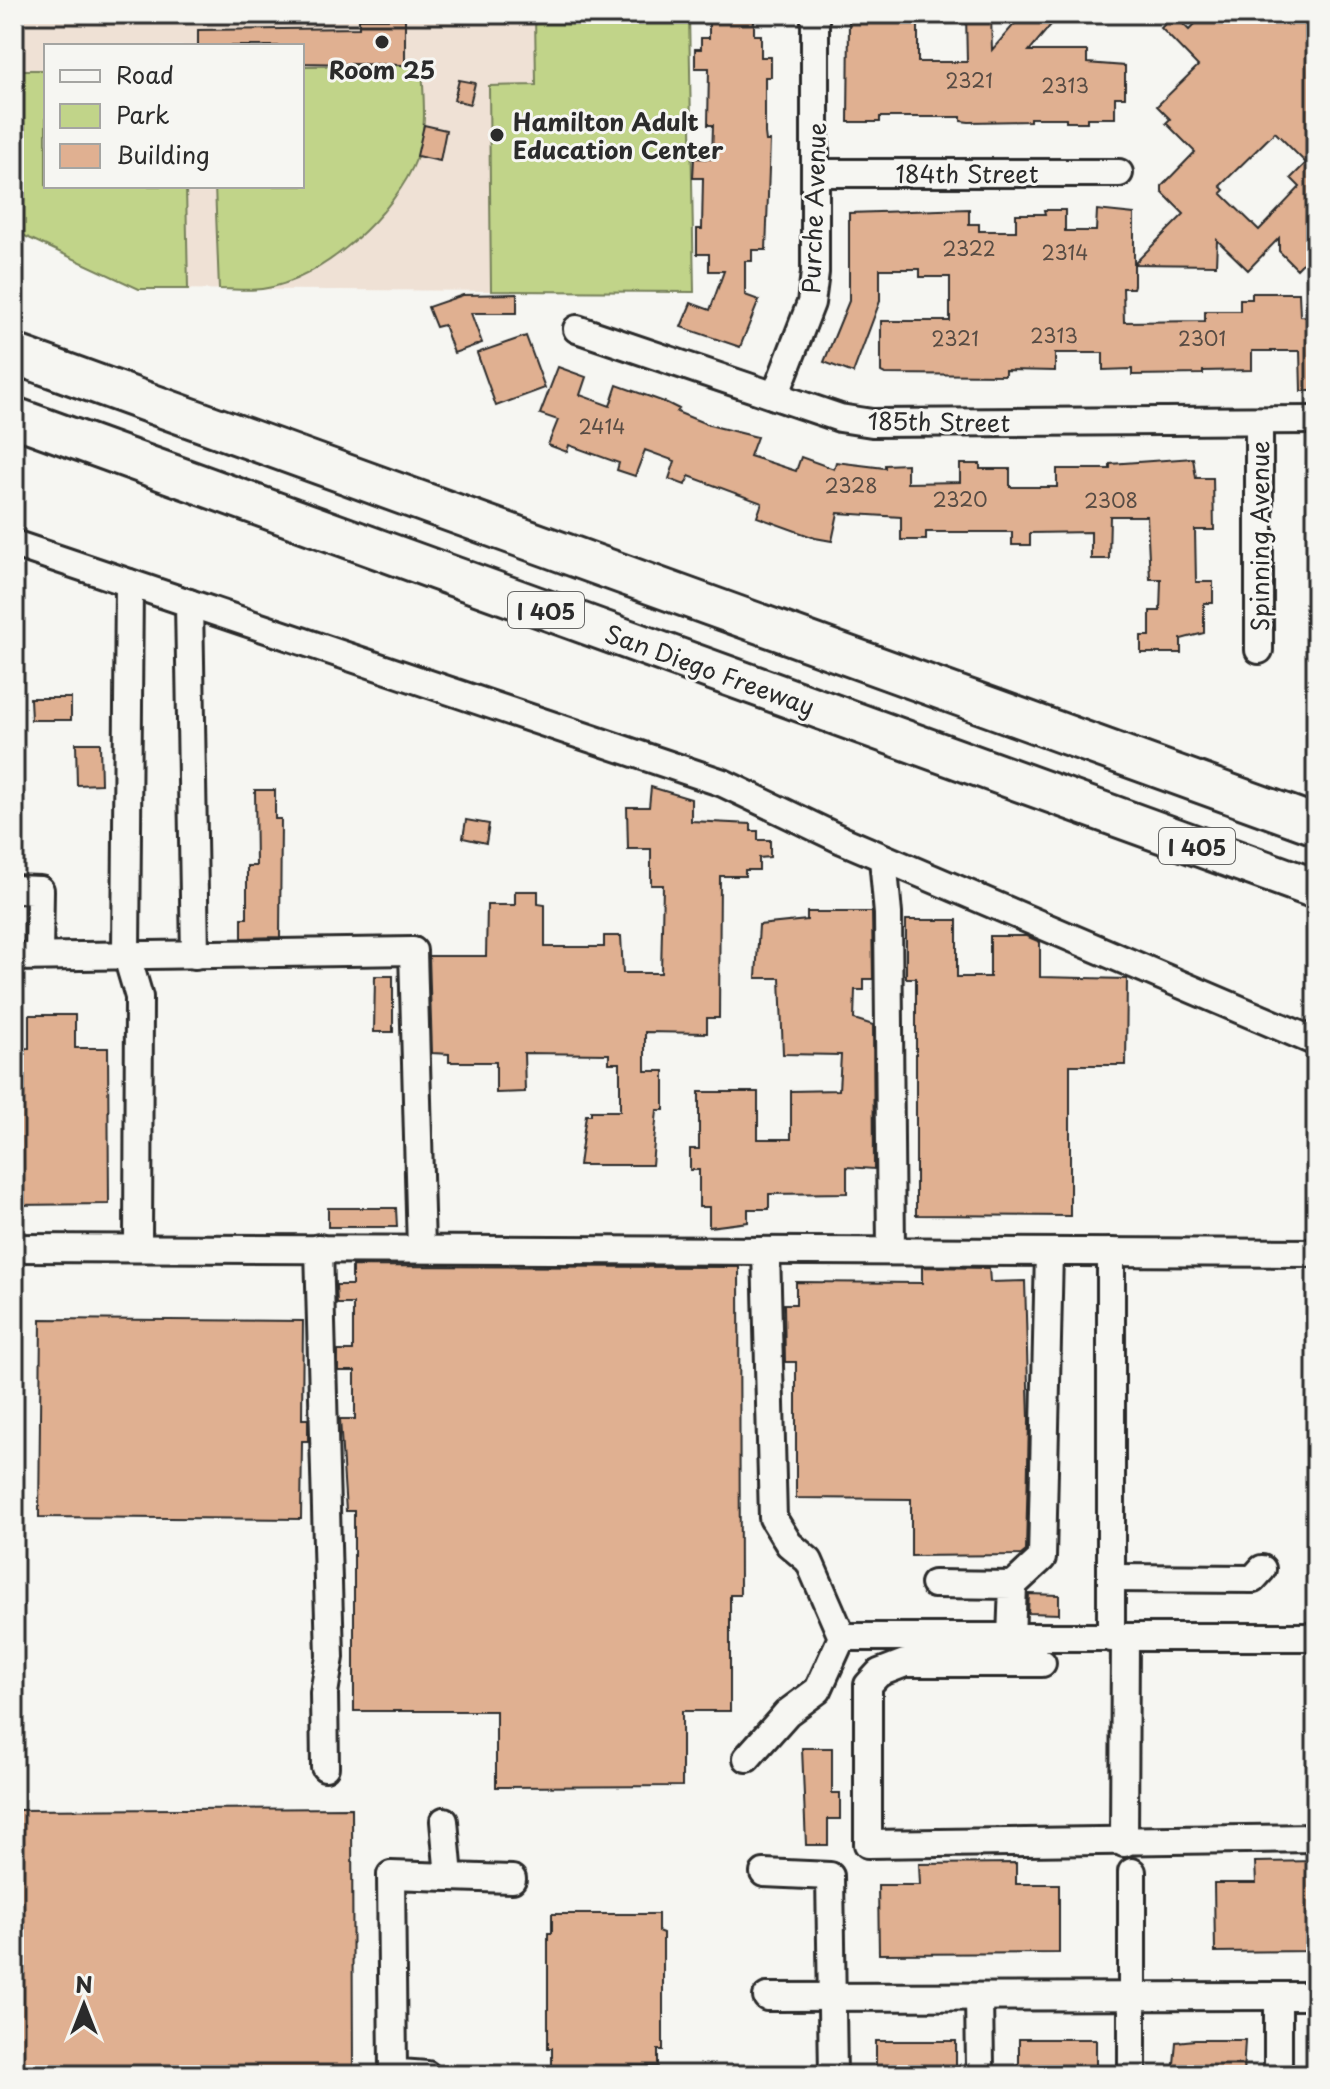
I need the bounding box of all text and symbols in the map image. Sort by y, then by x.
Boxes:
marker: Room 25 [373,33,391,51]
legend [44,44,304,188]
place label: Room 25 [329,51,435,87]
text: Road [116,56,174,92]
house number: 2321 [945,65,993,95]
house number: 2313 [1041,70,1089,100]
text: Park [116,96,170,132]
place label: Hamilton Adult Education Center [513,103,724,167]
street label: Purche Avenue [792,122,834,294]
marker: Hamilton Adult Education Center [488,126,506,144]
text: Building [116,136,210,172]
street label: 184th Street [895,155,1039,191]
house number: 2322 [942,233,996,263]
house number: 2314 [1041,237,1089,267]
house number: 2313 [1030,320,1078,350]
house number: 2321 [931,323,979,353]
house number: 2301 [1178,323,1226,353]
street label: 185th Street [867,402,1011,440]
house number: 2414 [579,411,626,441]
street label: Spinning Avenue [1241,441,1277,631]
house number: 2328 [824,470,878,500]
house number: 2320 [932,484,988,514]
house number: 2308 [1084,485,1138,515]
road number: I 405 [508,592,584,628]
street label: San Diego Freeway [600,614,820,724]
road number: I 405 [1159,828,1235,864]
north arrow [44,1965,124,2045]
text: N [75,1967,93,2000]

